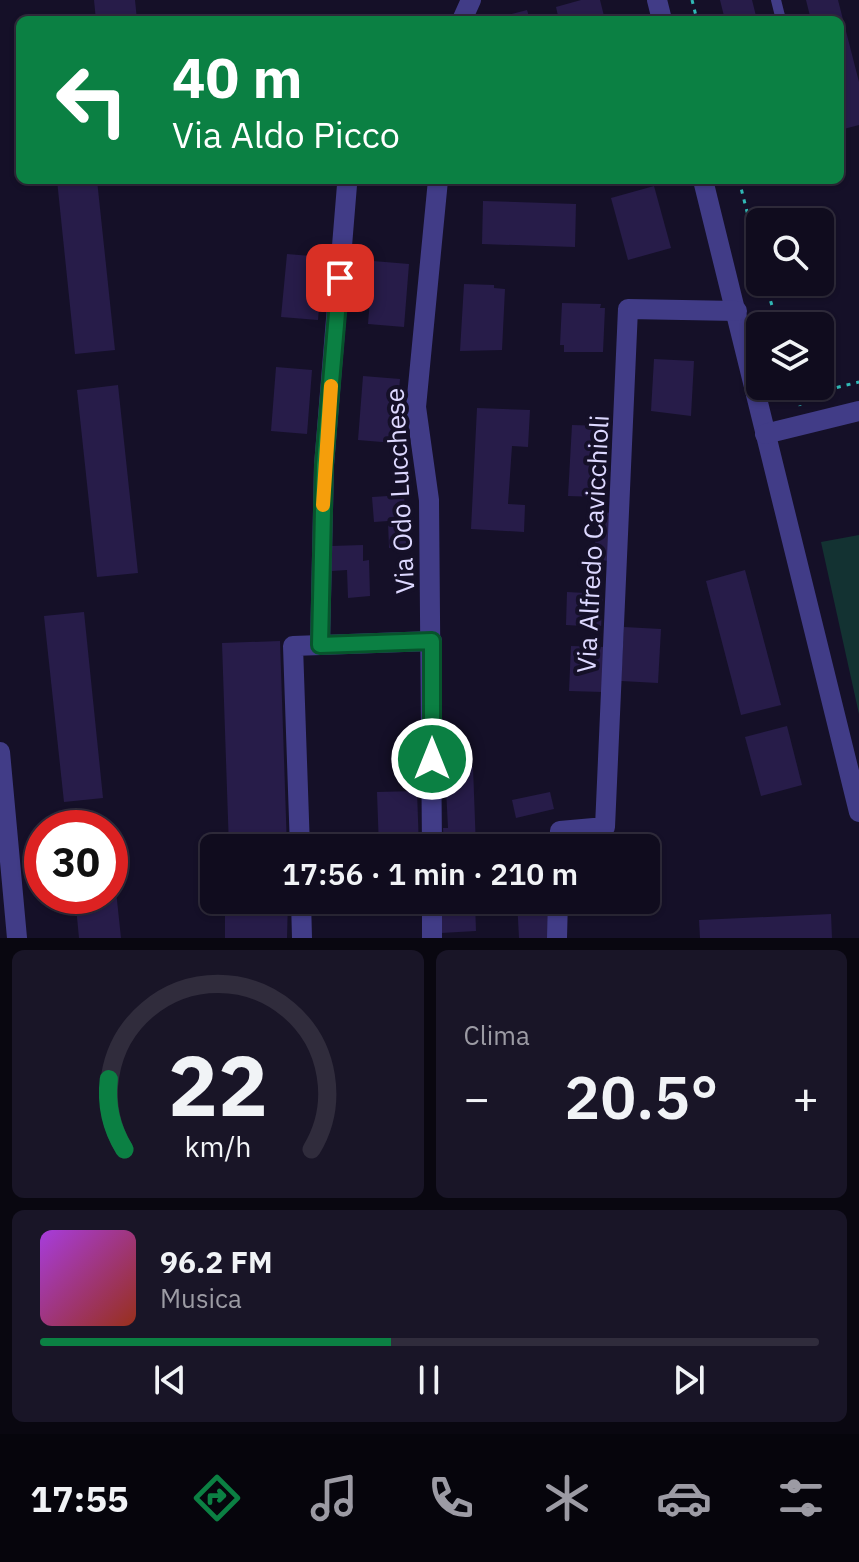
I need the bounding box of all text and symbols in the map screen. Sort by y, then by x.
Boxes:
text: 40 m [172,41,302,113]
icon: left [40,48,144,152]
text: Via Aldo Picco [172,111,400,158]
map controls [746,208,834,400]
button: search [746,208,834,296]
pin [306,244,374,312]
icon: arrive [318,256,362,300]
button: layers [746,312,834,400]
street label: Via Odo Lucchese [377,387,421,595]
street label: Via Alfredo Cavicchioli [568,414,616,674]
position arrow [390,717,474,801]
speed limit sign: 30 [24,810,128,914]
text: 17:56 · 1 min · 210 m [282,854,578,893]
text: Clima [464,1018,530,1052]
text: 22 [168,1031,268,1139]
text: 20.5° [564,1057,718,1136]
text: − [464,1069,490,1126]
text: + [793,1069,819,1126]
text: km/h [184,1128,251,1165]
text: 96.2 FM [160,1242,273,1281]
text: Musica [160,1281,242,1315]
icon: previous [148,1358,192,1402]
icon: pause [407,1358,451,1402]
icon: next [667,1358,711,1402]
icon: directions [189,1470,245,1526]
icon: music [306,1470,362,1526]
icon: phone [423,1470,479,1526]
icon: climate [539,1470,595,1526]
icon: car [656,1470,712,1526]
icon: filters [773,1470,829,1526]
text: 17:55 [30,1475,129,1522]

